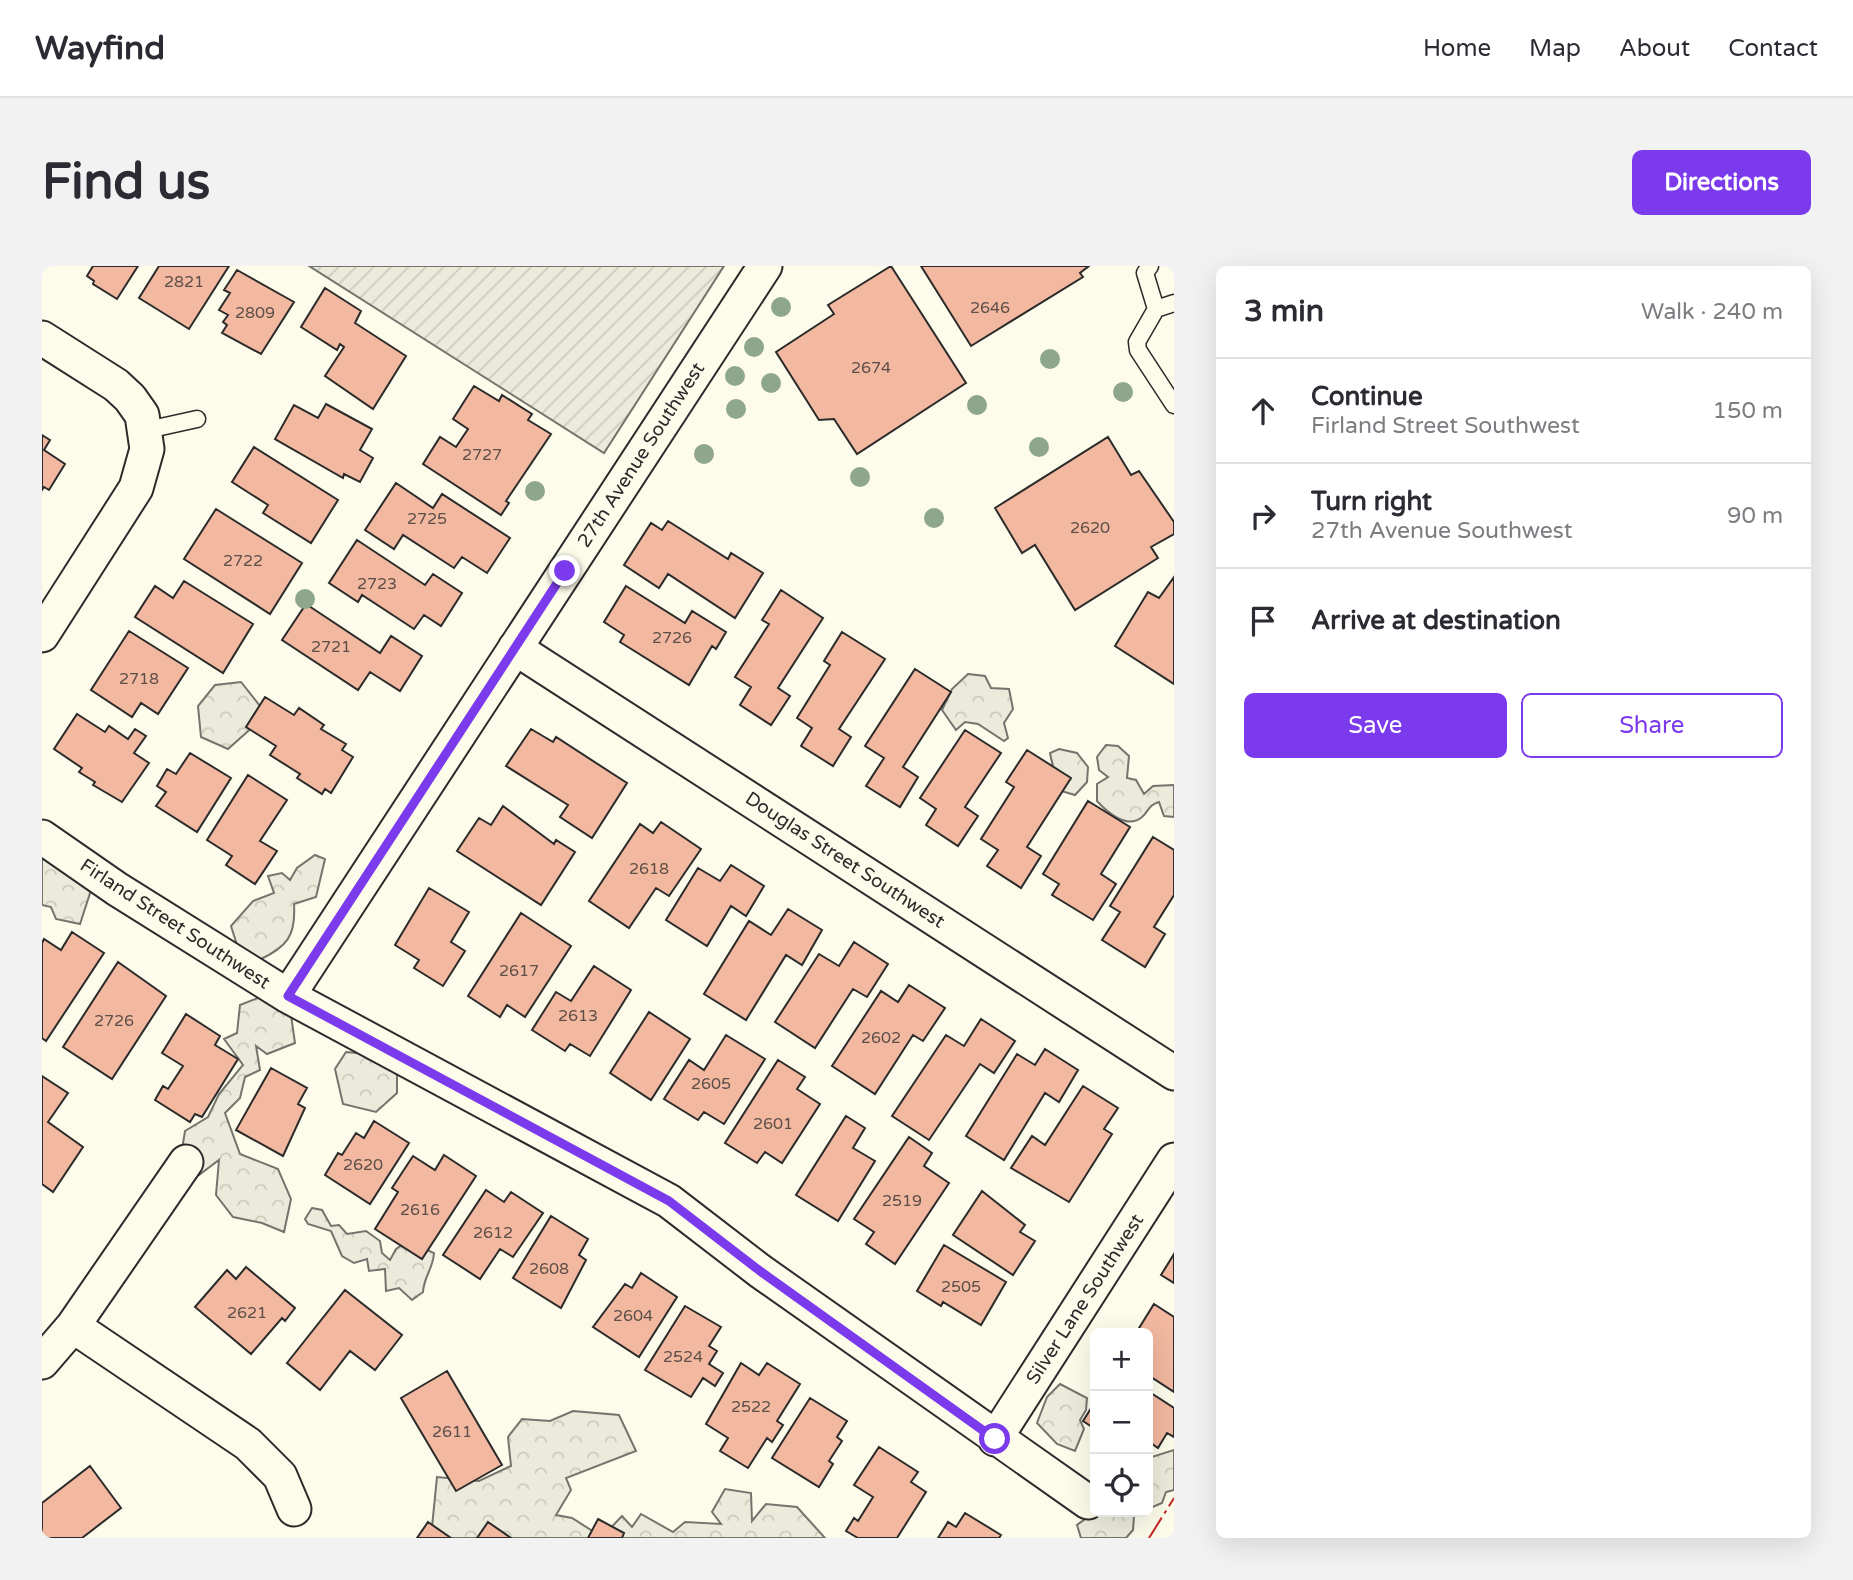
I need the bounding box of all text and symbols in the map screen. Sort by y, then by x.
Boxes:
text: Wayfind [35,29,165,68]
text: Home [1423,34,1491,63]
text: Map [1529,34,1581,63]
text: About [1619,34,1690,63]
text: Contact [1728,34,1818,63]
button: Directions [1632,150,1811,215]
text: Find us [42,153,210,212]
house number: 2821 [164,272,204,292]
text: 3 min [1244,293,1324,330]
house number: 2646 [970,298,1010,318]
text: Walk · 240 m [1641,298,1783,326]
house number: 2809 [235,303,275,323]
street label: 27th Avenue Southwest [573,358,709,552]
house number: 2674 [851,358,891,378]
text: Continue [1311,381,1423,412]
icon: ahead [1244,392,1282,430]
text: 150 m [1713,397,1783,425]
text: Firland Street Southwest [1311,412,1580,440]
house number: 2727 [462,445,502,465]
text: Turn right [1311,486,1432,517]
icon: right [1244,497,1282,535]
text: 90 m [1727,502,1783,530]
house number: 2725 [407,509,447,529]
text: 27th Avenue Southwest [1311,517,1573,545]
house number: 2620 [1070,518,1110,538]
house number: 2722 [223,551,263,571]
route end [549,555,580,586]
house number: 2723 [357,574,397,594]
icon: arrive [1244,602,1282,640]
text: Arrive at destination [1311,605,1561,636]
house number: 2726 [652,628,692,648]
house number: 2721 [311,637,351,657]
house number: 2718 [119,669,159,689]
button: Save [1244,693,1507,758]
button: Share [1521,693,1783,758]
street label: Douglas Street Southwest [741,787,949,933]
street label: Firland Street Southwest [76,854,274,994]
house number: 2618 [629,859,669,879]
house number: 2617 [499,961,539,981]
house number: 2613 [558,1006,598,1026]
house number: 2726 [94,1011,134,1031]
house number: 2602 [861,1028,901,1048]
house number: 2605 [691,1074,731,1094]
house number: 2601 [753,1114,793,1134]
house number: 2620 [343,1155,383,1175]
house number: 2519 [882,1191,922,1211]
house number: 2616 [400,1200,440,1220]
street label: Silver Lane Southwest [1022,1210,1148,1388]
house number: 2612 [473,1223,513,1243]
house number: 2608 [529,1259,569,1279]
house number: 2505 [941,1277,981,1297]
house number: 2621 [227,1303,267,1323]
house number: 2604 [613,1306,653,1326]
map controls [1090,1328,1153,1517]
button: + [1090,1328,1153,1391]
house number: 2524 [663,1347,703,1367]
button: − [1090,1391,1153,1454]
house number: 2522 [731,1397,771,1417]
house number: 2611 [432,1422,472,1442]
route start [979,1423,1010,1454]
button: locate [1090,1454,1153,1517]

